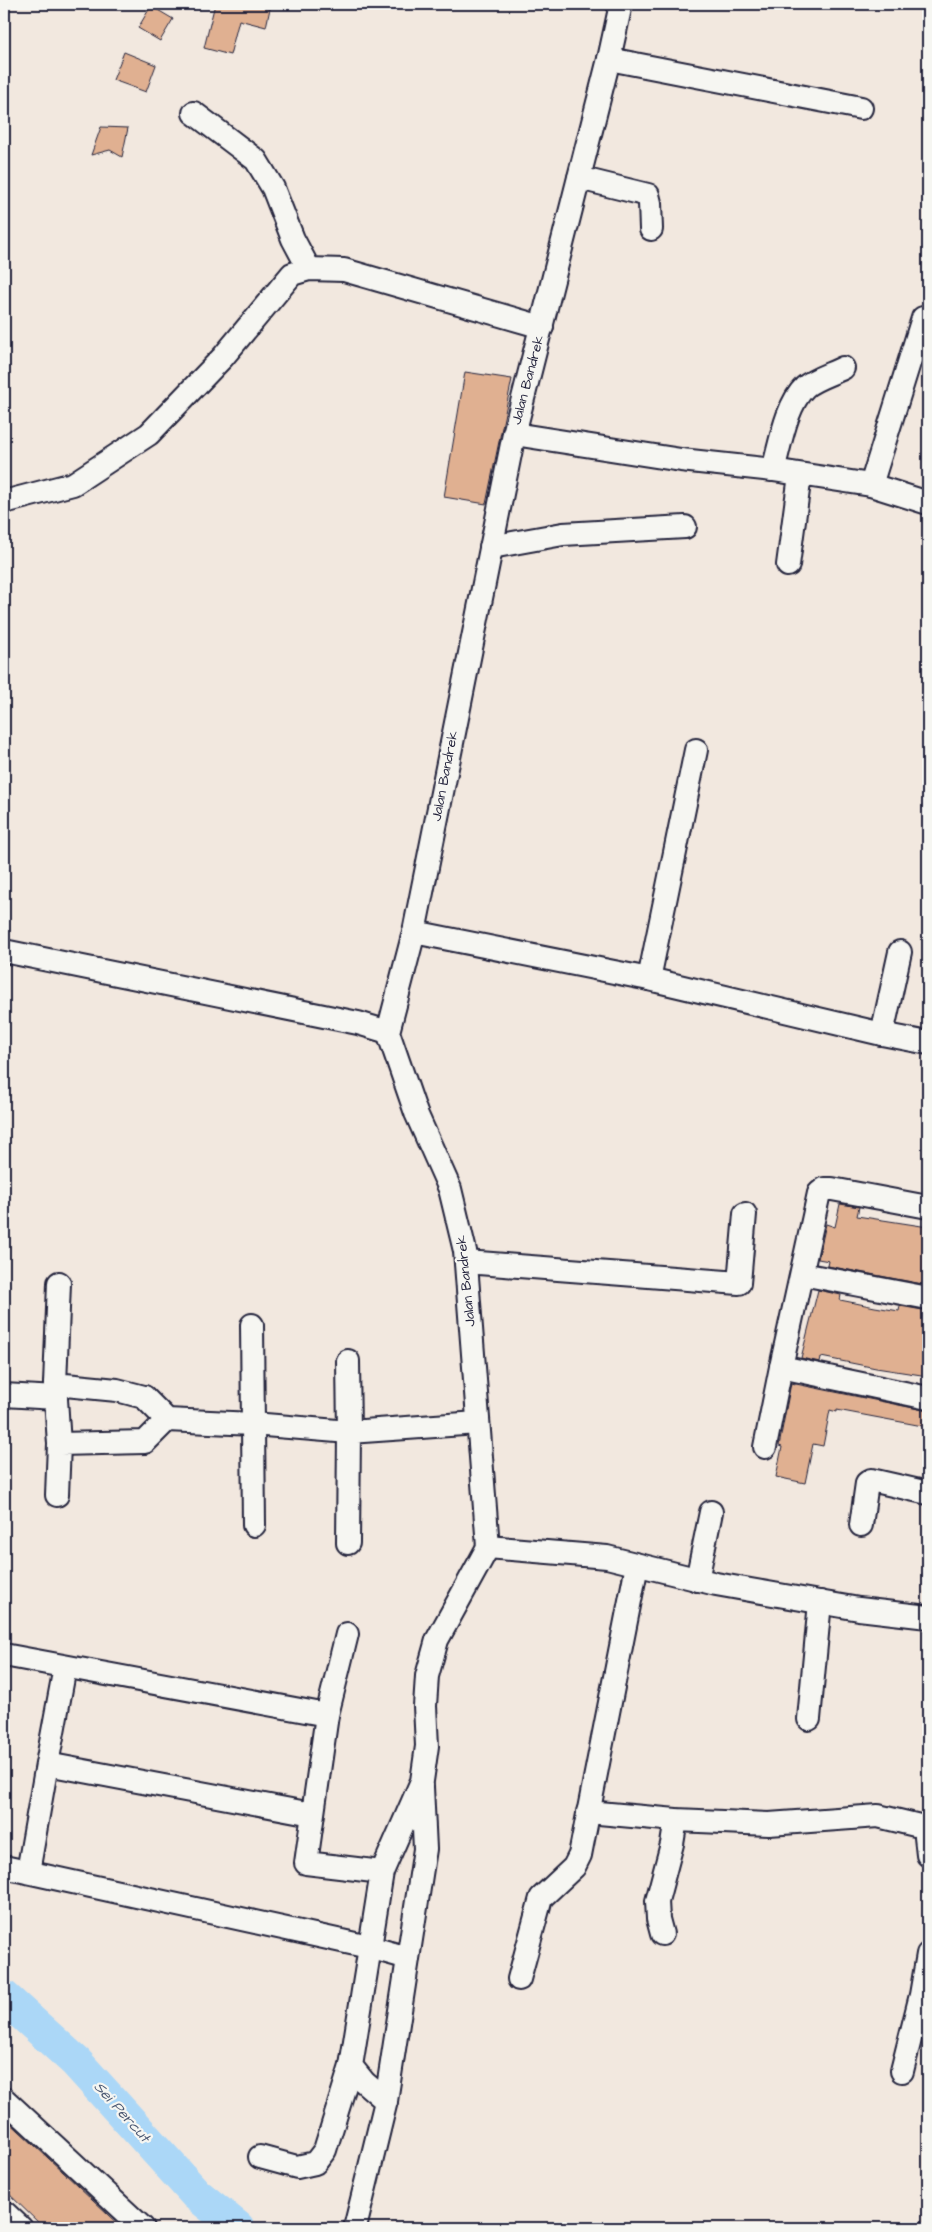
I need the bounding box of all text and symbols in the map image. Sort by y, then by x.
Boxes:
street label: Jalan Bandrek [506,333,550,427]
street label: Jalan Bandrek [426,729,464,823]
street label: Jalan Bandrek [451,1234,481,1328]
water label: Sei Percut [89,2077,156,2148]

